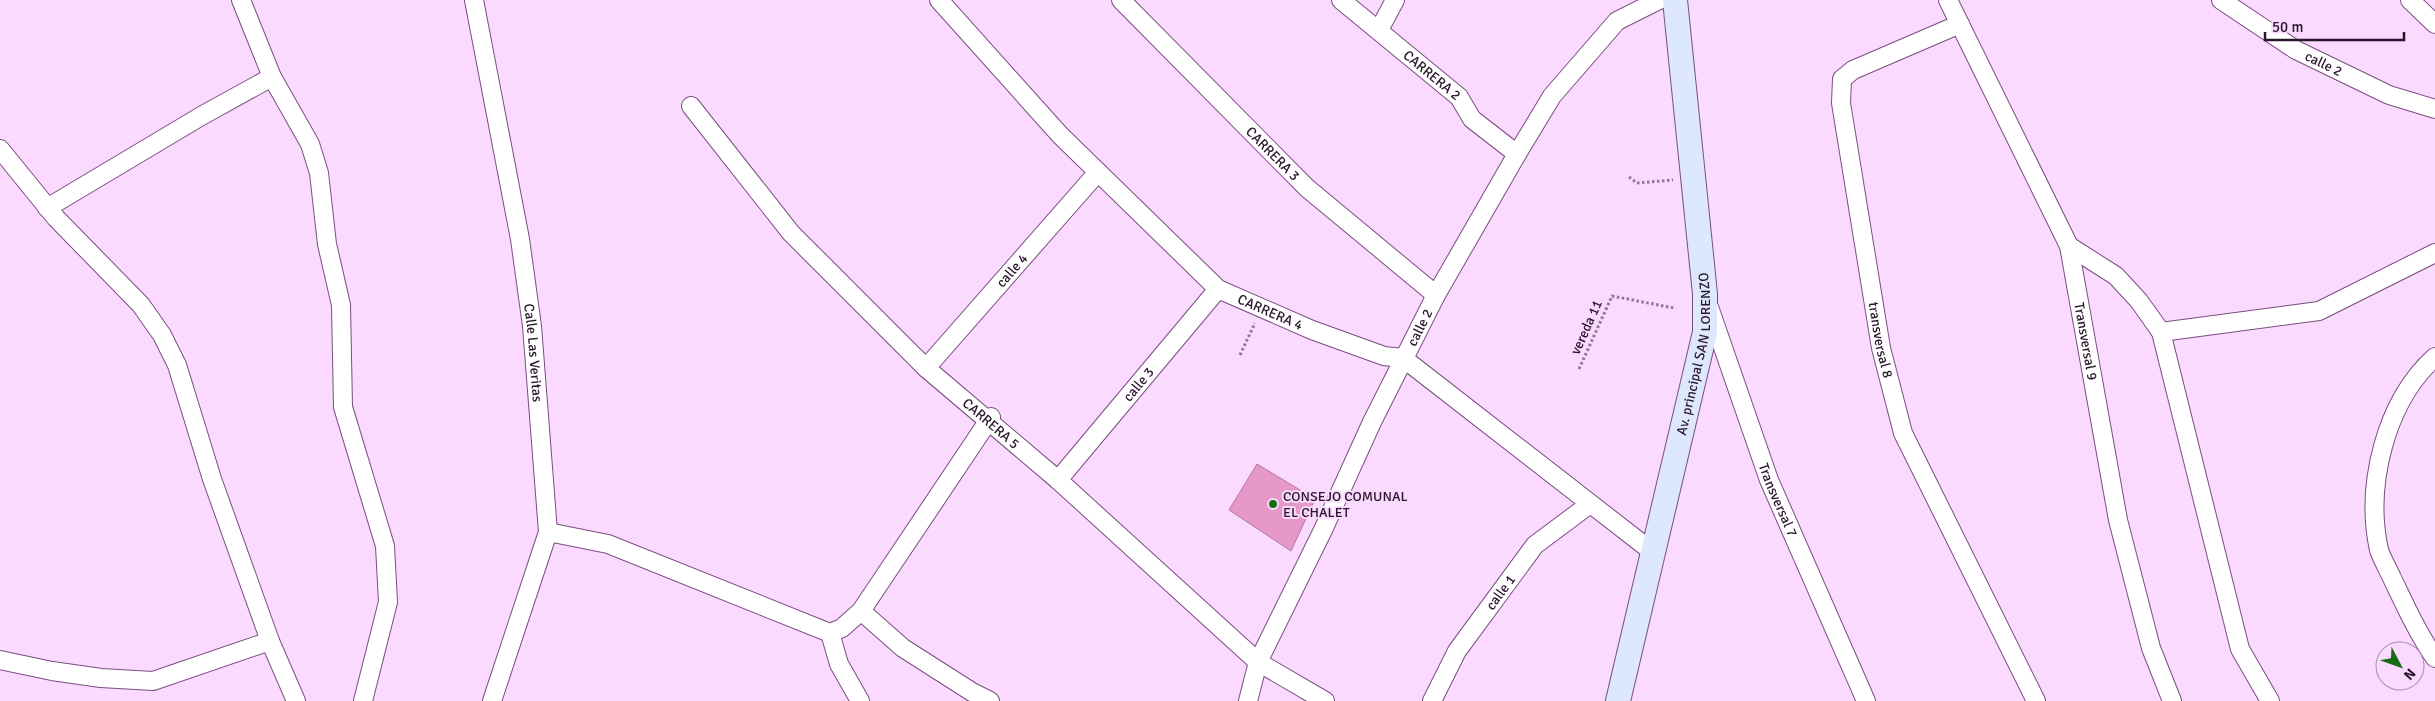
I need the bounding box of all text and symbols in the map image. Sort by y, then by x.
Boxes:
scale bar [2265,10,2404,42]
text: 50 m [2272,18,2303,36]
street label: CARRERA 2 [1400,47,1464,104]
street label: calle 2 [2302,48,2345,80]
street label: CARRERA 3 [1242,123,1303,185]
street label: calle 4 [993,250,1032,291]
street label: Av. principal SAN LORENZO [1673,272,1714,437]
street label: CARRERA 4 [1235,291,1306,334]
street label: vereda 11 [1567,297,1606,357]
street label: transversal 8 [1865,301,1896,380]
street label: Transversal 9 [2070,301,2101,382]
street label: Calle Las Veritas [520,303,546,403]
street label: calle 2 [1404,306,1437,349]
street label: calle 3 [1120,364,1158,405]
street label: CARRERA 5 [959,395,1023,453]
street label: Transversal 7 [1755,461,1801,540]
place label: CONSEJO COMUNAL EL CHALET [1283,488,1408,521]
marker: CONSEJO COMUNAL EL CHALET [1267,498,1279,510]
street label: calle 1 [1482,572,1519,613]
north arrow [2375,641,2425,691]
text: N [2400,665,2419,683]

